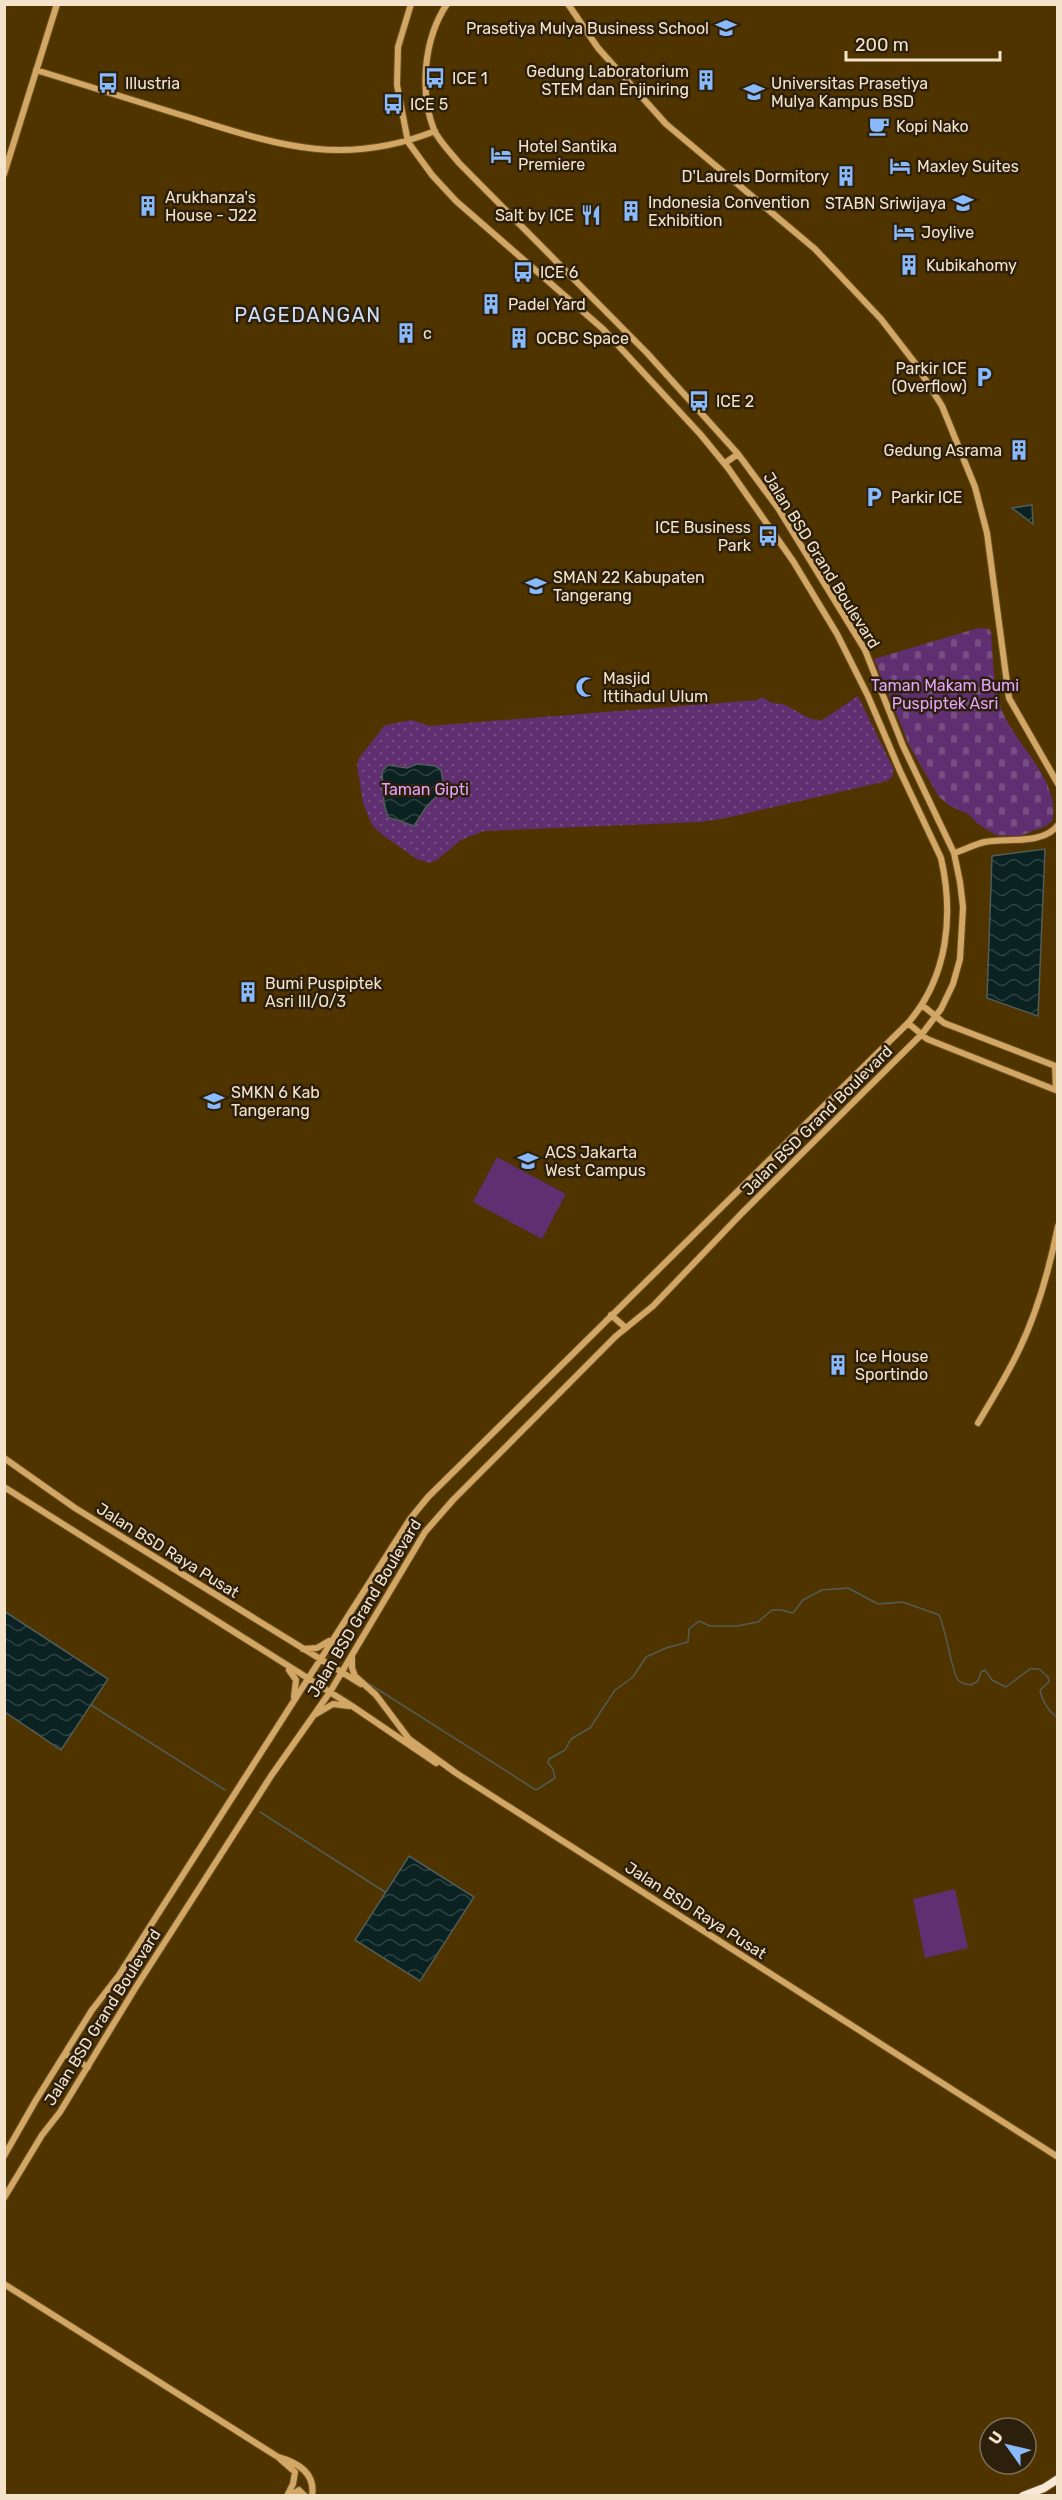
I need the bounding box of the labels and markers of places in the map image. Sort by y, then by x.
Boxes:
school or university icon: Prasetiya Mulya Business School [714,16,738,40]
place label: Prasetiya Mulya Business School [466,19,709,38]
place label: Gedung Laboratorium STEM dan Enjiniring [526,62,689,99]
bus stop icon: ICE 1 [423,66,447,90]
building icon: Gedung Laboratorium STEM dan Enjiniring [694,68,718,92]
place label: ICE 1 [452,69,488,88]
bus stop icon: Illustria [96,71,120,95]
place label: Illustria [125,74,180,93]
place label: Universitas Prasetiya Mulya Kampus BSD [771,74,928,111]
school or university icon: Universitas Prasetiya Mulya Kampus BSD [742,80,766,104]
bus stop icon: ICE 5 [381,92,405,116]
place label: ICE 5 [410,95,448,114]
cafe icon: Kopi Nako [867,114,891,138]
place label: Kopi Nako [896,117,969,136]
place label: Hotel Santika Premiere [518,137,617,174]
hotel icon: Hotel Santika Premiere [489,143,513,167]
hotel icon: Maxley Suites [888,154,912,178]
place label: Maxley Suites [917,157,1019,176]
building icon: D'Laurels Dormitory [834,164,858,188]
place label: D'Laurels Dormitory [681,167,829,186]
place label: Arukhanza's House - J22 [165,188,257,225]
school or university icon: STABN Sriwijaya [951,191,975,215]
place label: Indonesia Convention Exhibition [648,193,810,230]
building icon: Arukhanza's House - J22 [136,194,160,218]
place label: STABN Sriwijaya [825,194,946,213]
building icon: Indonesia Convention Exhibition [619,199,643,223]
restaurant icon: Salt by ICE [579,203,603,227]
place label: Salt by ICE [495,206,574,225]
hotel icon: Joylive [892,220,916,244]
place label: Joylive [921,223,974,242]
building icon: Kubikahomy [897,253,921,277]
place label: Kubikahomy [926,256,1017,275]
bus stop icon: ICE 6 [511,260,535,284]
place label: ICE 6 [540,263,579,282]
building icon: Padel Yard [479,292,503,316]
place label: Padel Yard [508,295,586,314]
building icon: c [394,321,418,345]
place label: c [423,324,432,343]
building icon: OCBC Space [507,326,531,350]
place label: OCBC Space [536,329,629,348]
place label: Parkir ICE (Overflow) [891,359,967,396]
parking icon: Parkir ICE (Overflow) [972,365,996,389]
bus stop icon: ICE 2 [687,389,711,413]
place label: ICE 2 [716,392,754,411]
building icon: Gedung Asrama [1007,438,1031,462]
place label: Gedung Asrama [884,441,1002,460]
parking icon: Parkir ICE [862,485,886,509]
place label: Parkir ICE [891,488,963,507]
place label: ICE Business Park [655,518,752,555]
bus stop icon: ICE Business Park [756,524,780,548]
place label: SMAN 22 Kabupaten Tangerang [553,568,705,605]
school or university icon: SMAN 22 Kabupaten Tangerang [524,574,548,598]
place label: Masjid Ittihadul Ulum [603,669,708,706]
mosque icon: Masjid Ittihadul Ulum [574,675,598,699]
place label: Bumi Puspiptek Asri III/O/3 [265,974,382,1011]
building icon: Bumi Puspiptek Asri III/O/3 [236,980,260,1004]
place label: SMKN 6 Kab Tangerang [231,1083,320,1120]
school or university icon: SMKN 6 Kab Tangerang [202,1089,226,1113]
place label: ACS Jakarta West Campus [545,1143,646,1180]
school or university icon: ACS Jakarta West Campus [516,1149,540,1173]
place label: Ice House Sportindo [855,1347,928,1384]
building icon: Ice House Sportindo [826,1353,850,1377]

